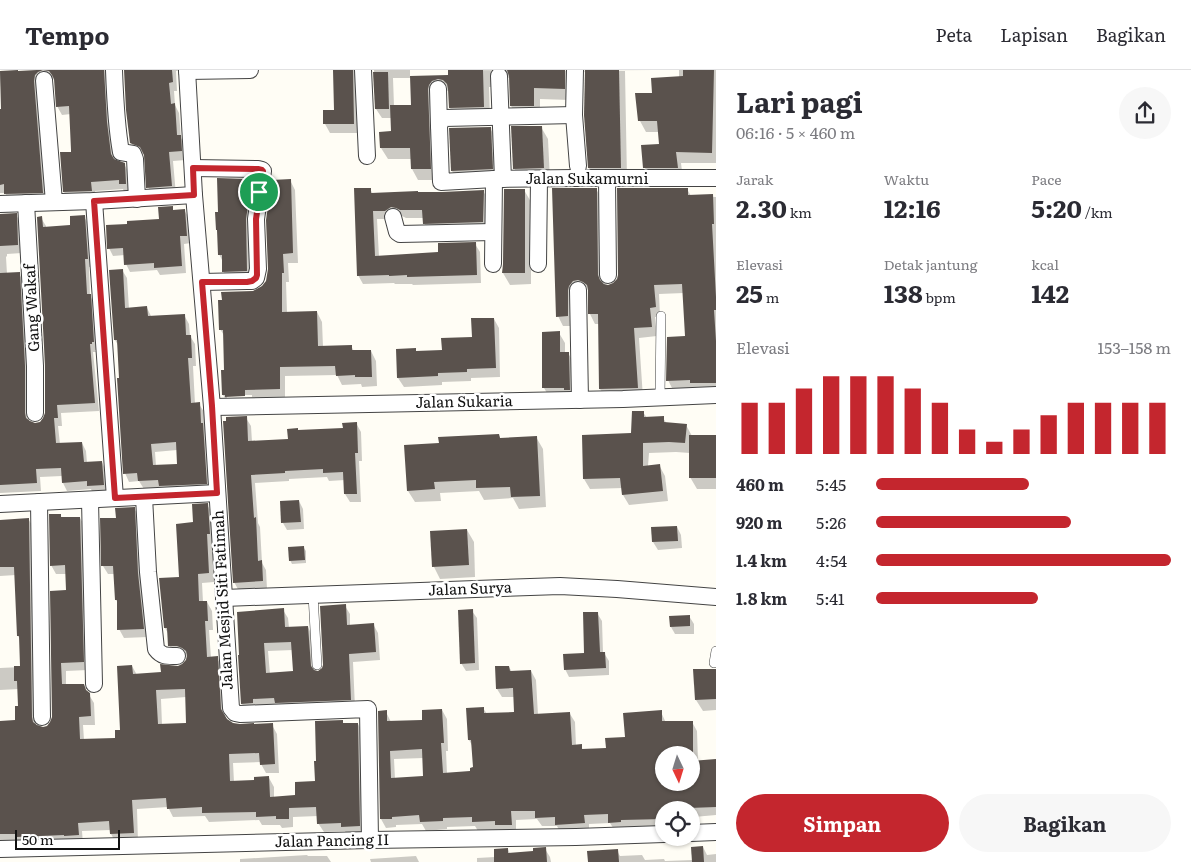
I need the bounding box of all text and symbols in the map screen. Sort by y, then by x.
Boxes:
text: Tempo [25,17,109,52]
text: Peta [936,21,972,48]
text: Lapisan [1000,21,1068,48]
text: Bagikan [1096,21,1166,48]
text: Lari pagi [736,80,863,122]
button: share [1119,87,1171,139]
text: 06:16 · 5 × 460 m [736,120,855,144]
street label: Jalan Sukamurni [526,166,648,189]
text: Jarak [736,169,773,189]
text: Waktu [884,169,929,189]
text: Pace [1031,169,1061,189]
pin [238,171,280,213]
icon: arrive [245,178,273,206]
text: 2.30 [736,189,787,226]
text: 12:16 [884,189,941,226]
text: 5:20 [1031,189,1082,226]
text: km [787,202,812,222]
text: /km [1082,202,1113,222]
text: Elevasi [736,254,783,274]
text: Detak jantung [884,254,978,274]
text: kcal [1031,254,1059,274]
street label: Gang Wakaf [17,262,44,353]
text: 25 [736,274,763,311]
text: 138 [884,274,923,311]
text: 142 [1031,274,1069,311]
text: m [763,287,779,307]
text: bpm [923,287,956,307]
text: Elevasi [736,335,790,359]
text: 153–158 m [1098,335,1171,359]
street label: Jalan Sukaria [415,388,514,413]
text: 460 m [736,472,784,496]
text: 5:45 [816,472,846,496]
street label: Jalan Mesjid Siti Fatimah [205,509,238,691]
text: 920 m [736,510,783,534]
text: 5:26 [816,510,846,534]
text: 1.4 km [736,548,787,572]
text: 4:54 [816,548,847,572]
street label: Jalan Surya [428,575,513,600]
text: 1.8 km [736,586,787,610]
text: 5:41 [816,586,844,610]
north arrow [655,746,700,791]
map controls [655,746,700,846]
button: Simpan [736,794,949,852]
button: Bagikan [959,794,1171,852]
button: locate [655,801,700,846]
scale bar [15,827,120,850]
street label: Jalan Pancing II [274,827,389,852]
text: 50 m [22,829,54,849]

